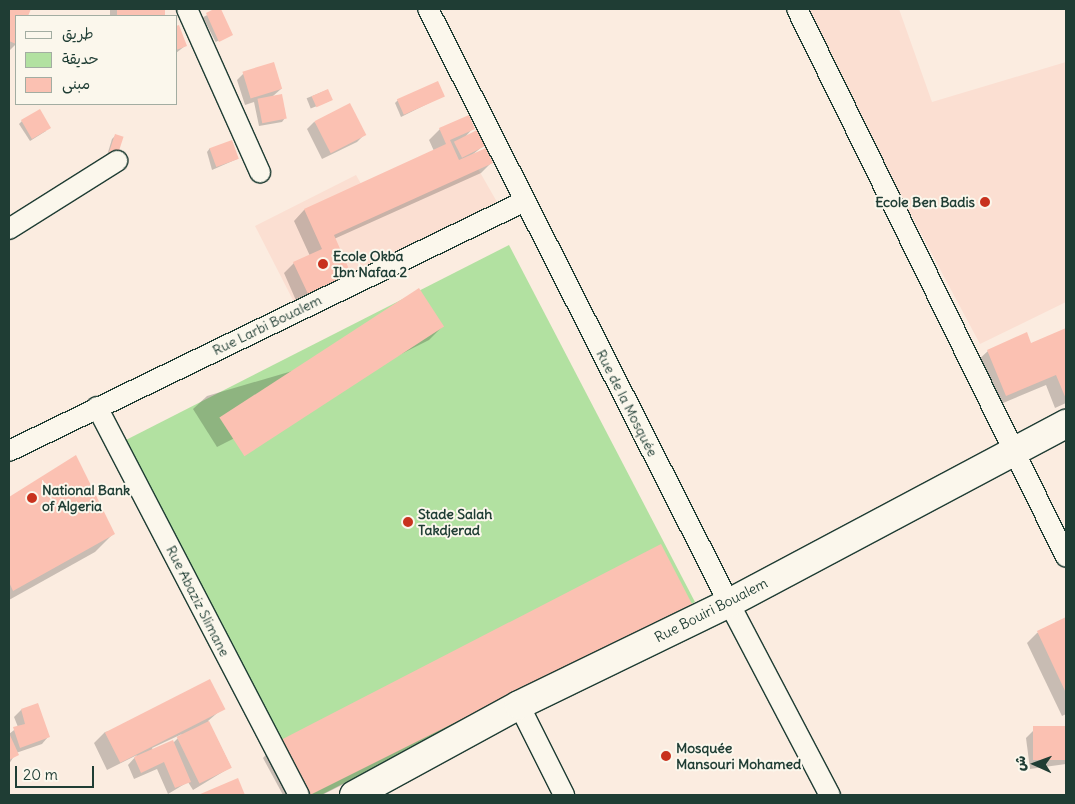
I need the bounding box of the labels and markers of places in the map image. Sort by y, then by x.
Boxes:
place label: Ecole Ben Badis [875,194,975,210]
marker: Ecole Ben Badis [979,196,991,208]
place label: Ecole Okba Ibn Nafaa 2 [333,248,407,280]
marker: Ecole Okba Ibn Nafaa 2 [317,258,329,270]
place label: National Bank of Algeria [42,482,130,514]
marker: National Bank of Algeria [26,492,38,504]
place label: Stade Salah Takdjerad [418,506,492,538]
marker: Stade Salah Takdjerad [402,516,414,528]
place label: Mosquée Mansouri Mohamed [676,740,801,772]
marker: Mosquée Mansouri Mohamed [660,750,672,762]

